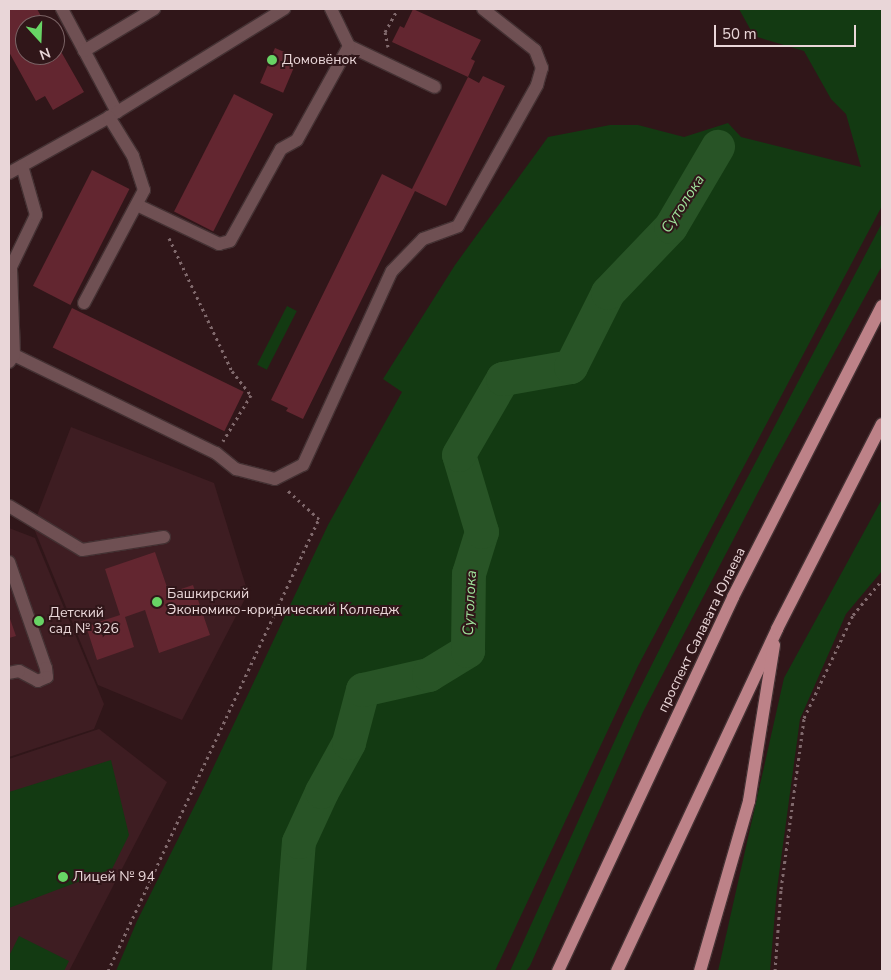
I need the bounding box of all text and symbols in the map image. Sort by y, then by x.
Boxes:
north arrow [15,15,65,65]
scale bar [716,15,858,47]
text: 50 m [722,24,757,44]
text: N [37,43,53,64]
place label: Домовёнок [282,52,357,68]
marker: Домовёнок [266,54,278,66]
water label: Сутолока [658,172,708,236]
street label: проспект Салавата Юлаева [655,545,749,715]
water label: Сутолока [459,570,481,636]
place label: Башкирский Экономико-юридический Колледж [167,586,399,618]
marker: Башкирский Экономико-юридический Колледж [151,596,163,608]
place label: Детский сад № 326 [49,605,119,638]
marker: Детский сад № 326 [33,615,45,627]
place label: Лицей № 94 [73,869,155,885]
marker: Лицей № 94 [57,871,69,883]

